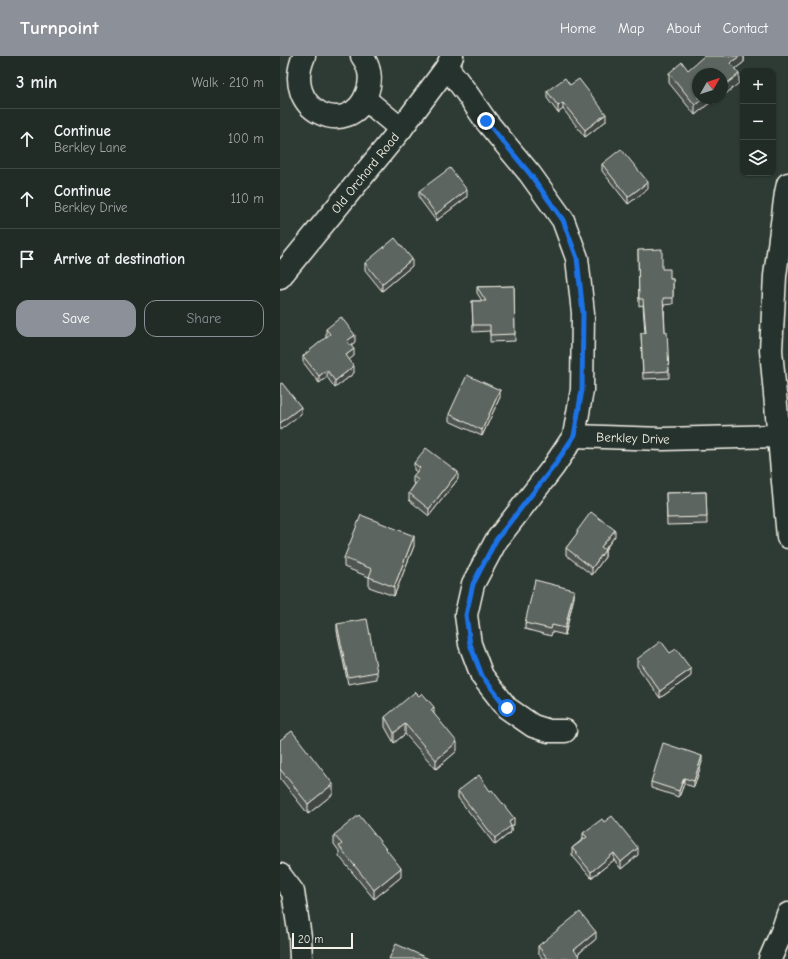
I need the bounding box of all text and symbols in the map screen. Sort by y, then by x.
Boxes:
text: Turnpoint [20,17,99,39]
text: Home [560,20,596,37]
text: Map [618,20,644,37]
text: About [666,20,701,37]
text: Contact [723,20,768,37]
north arrow [692,68,728,104]
map controls [740,68,776,176]
button: + [740,68,776,104]
text: 3 min [16,73,57,92]
text: Walk · 210 m [192,75,264,90]
button: − [740,104,776,140]
route end [477,112,495,130]
text: Continue [54,122,111,140]
icon: ahead [16,128,38,150]
street label: Old Orchard Road [328,130,402,216]
text: 100 m [228,131,264,146]
text: Berkley Lane [54,140,126,155]
button: layers [740,140,776,176]
text: Continue [54,182,111,200]
icon: ahead [16,188,38,210]
text: 110 m [231,191,264,206]
text: Berkley Drive [54,200,128,215]
icon: arrive [16,248,38,270]
text: Arrive at destination [54,250,185,268]
button: Save [16,300,136,337]
button: Share [144,300,264,337]
street label: Berkley Drive [596,429,670,447]
route start [498,699,516,717]
scale bar [292,931,353,950]
text: 20 m [298,933,323,946]

